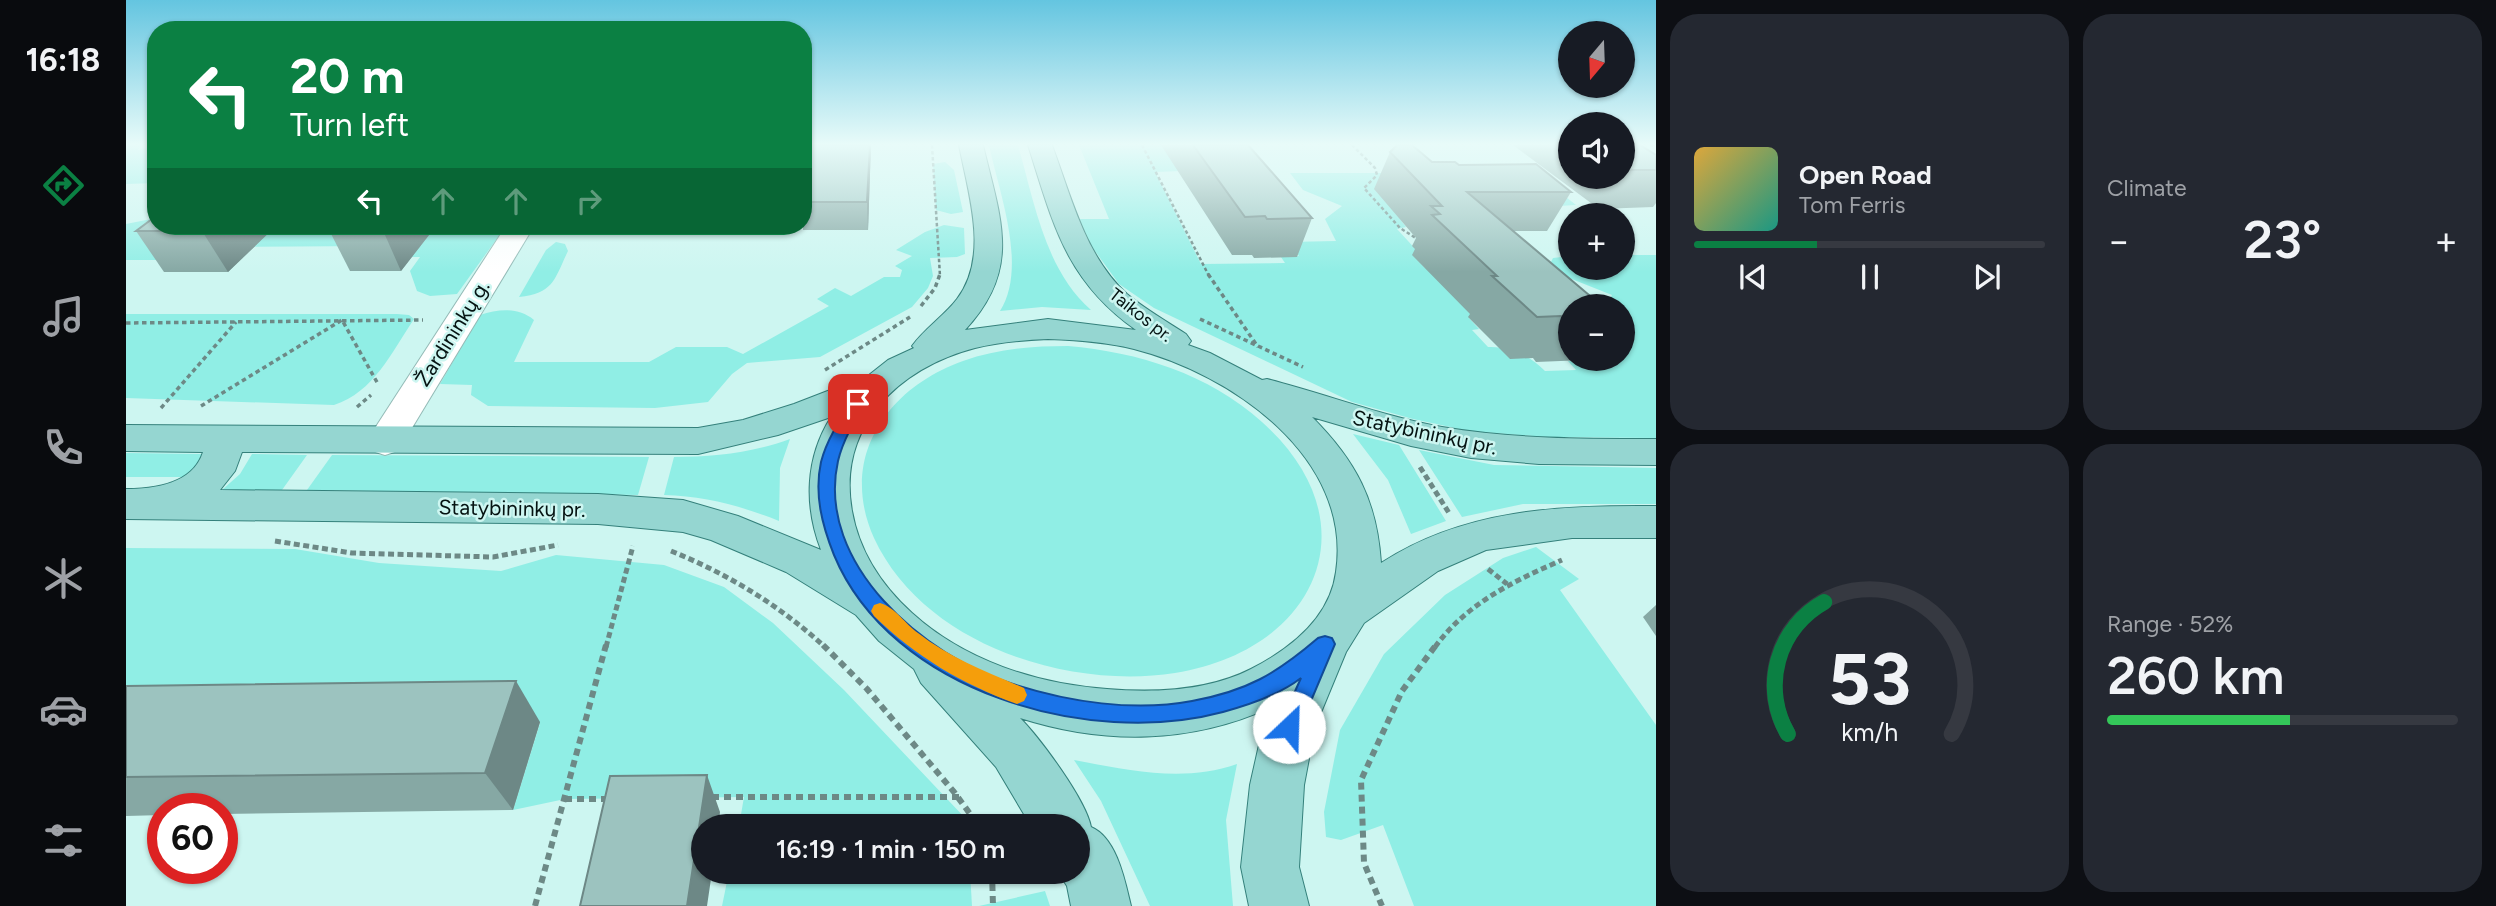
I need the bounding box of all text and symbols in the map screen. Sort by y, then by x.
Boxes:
north arrow [1558,21,1634,98]
map controls [1558,21,1635,371]
text: 16:18 [26,41,100,79]
text: 20 m [290,46,405,105]
icon: left [175,49,266,140]
text: Turn left [290,106,409,144]
button: sound [1558,112,1635,189]
text: Open Road [1799,159,1932,191]
icon: directions [39,161,88,210]
text: Climate [2107,174,2186,202]
icon: left [351,182,389,220]
icon: ahead [424,182,462,220]
icon: ahead [497,182,535,220]
icon: right [570,182,608,220]
text: Tom Ferris [1799,191,1905,219]
button: + [1558,203,1635,280]
text: 23° [2244,209,2321,271]
text: − [2107,218,2131,264]
text: + [2434,218,2458,264]
icon: previous [1734,258,1772,296]
icon: pause [1851,258,1889,296]
icon: next [1968,258,2006,296]
street label: Žardininkų g. [409,275,495,391]
street label: Taikos pr. [1105,283,1177,347]
icon: music [39,292,88,341]
button: − [1558,294,1635,371]
pin [828,374,888,434]
icon: arrive [839,385,877,423]
street label: Statybininkų pr. [1351,404,1499,460]
icon: phone [39,423,88,472]
street label: Statybininkų pr. [438,494,586,522]
icon: climate [39,554,88,603]
text: Range · 52% [2107,610,2233,638]
text: 53 [1828,635,1911,722]
text: 260 km [2107,645,2284,707]
icon: car [39,685,88,734]
position arrow [1252,690,1326,764]
text: km/h [1841,717,1898,747]
speed limit sign: 60 [147,793,238,884]
icon: filters [39,816,88,865]
text: 16:19 · 1 min · 150 m [776,833,1005,865]

